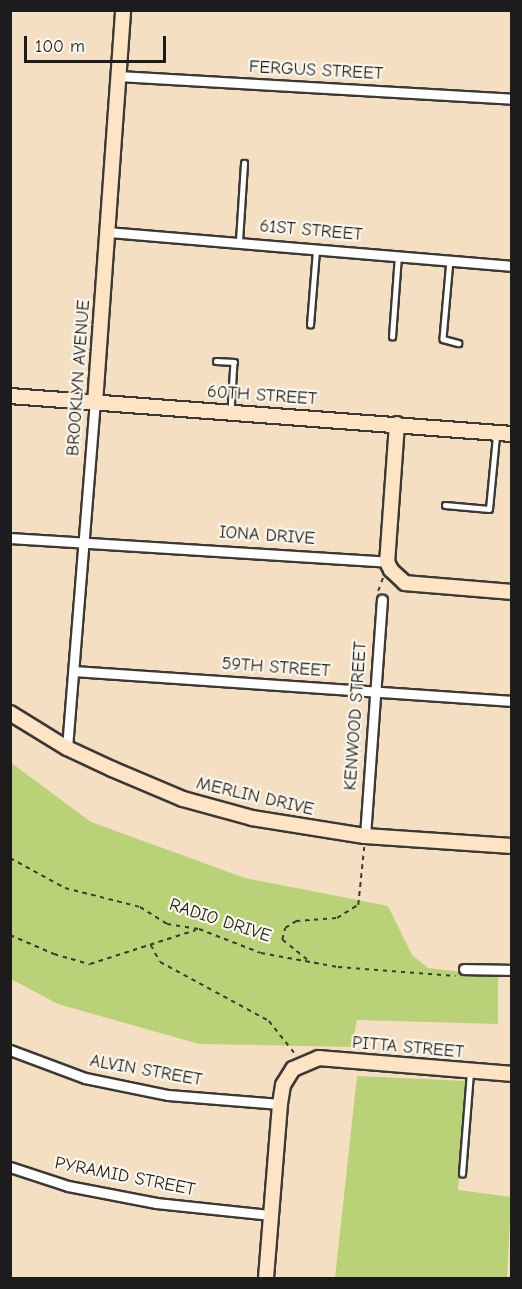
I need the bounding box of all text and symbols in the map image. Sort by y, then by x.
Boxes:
scale bar [27,24,170,62]
text: 100 m [35,36,85,57]
street label: FERGUS STREET [248,57,384,85]
street label: 61ST STREET [259,216,363,246]
street label: BROOKLYN AVENUE [63,299,95,457]
street label: 60TH STREET [206,381,318,411]
street label: IONA DRIVE [218,522,316,550]
street label: KENWOOD STREET [340,641,372,791]
street label: 59TH STREET [221,653,331,683]
street label: MERLIN DRIVE [194,773,316,821]
street label: RADIO DRIVE [166,894,274,948]
street label: PITTA STREET [351,1032,465,1064]
street label: ALVIN STREET [88,1050,204,1092]
street label: PYRAMID STREET [53,1153,197,1201]

